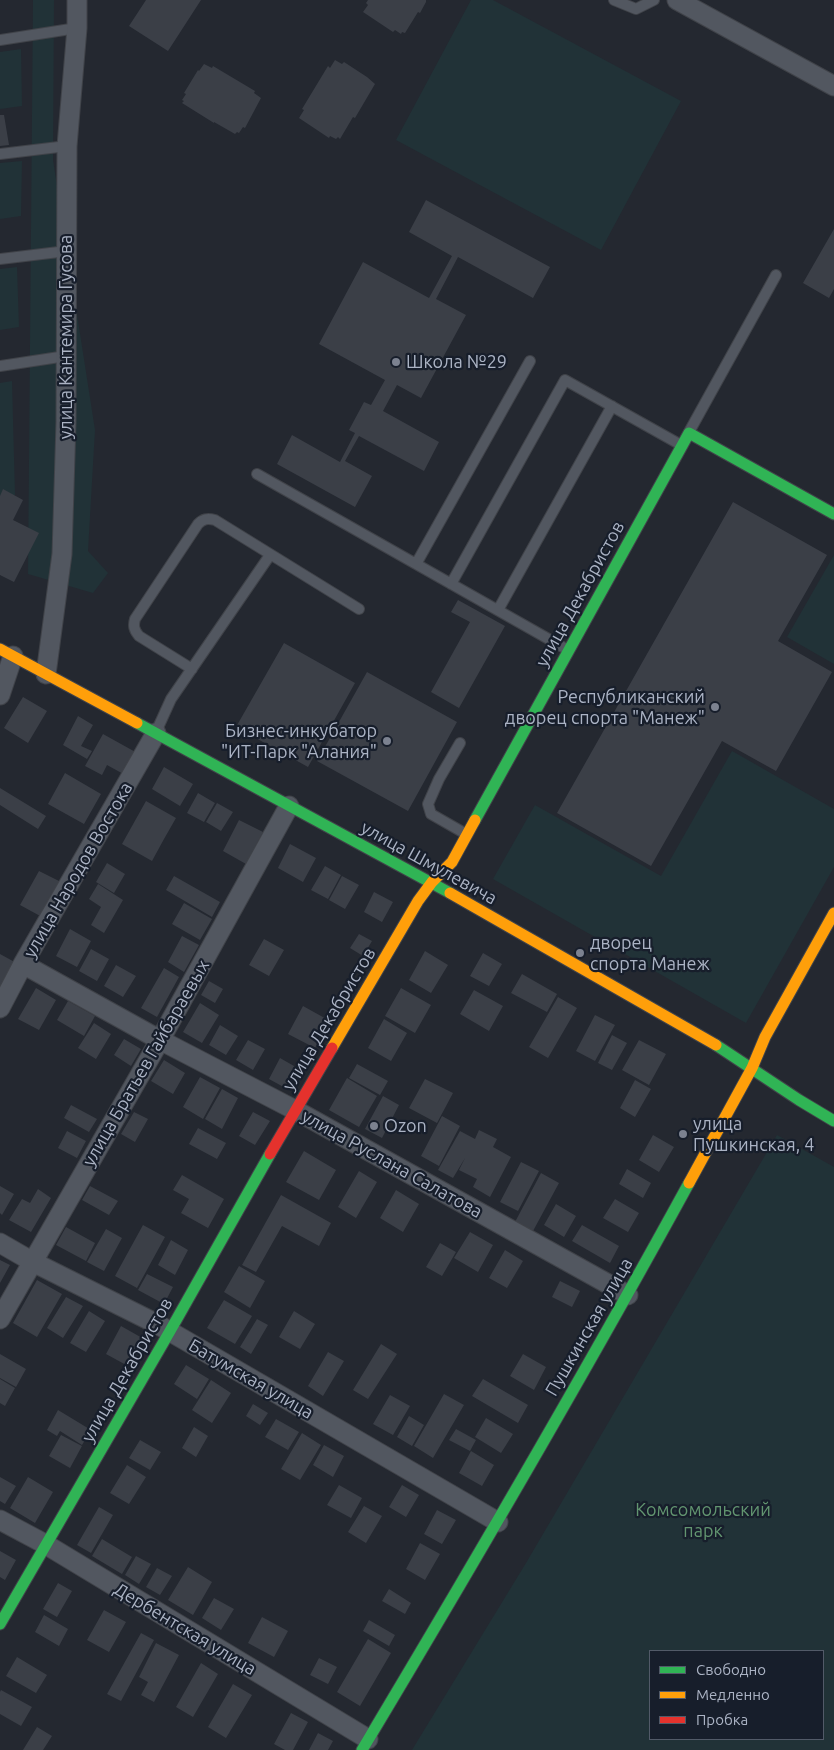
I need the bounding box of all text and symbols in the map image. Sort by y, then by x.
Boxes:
street label: улица Кантемира Гусова [55,235,77,439]
place label: Школа №29 [406,351,507,373]
marker: Школа №29 [390,356,402,368]
street label: улица Декабристов [531,517,629,671]
place label: Республиканский дворец спорта "Манеж" [505,686,705,729]
marker: Республиканский дворец спорта "Манеж" [709,701,721,713]
place label: Бизнес-инкубатор "ИТ-Парк "Алания" [221,720,377,762]
marker: Бизнес-инкубатор "ИТ-Парк "Алания" [381,735,393,747]
street label: улица Народов Востока [19,778,137,962]
street label: улица Шмулевича [357,817,501,909]
place label: дворец спорта Манеж [590,932,710,974]
street label: улица Декабристов [278,944,380,1094]
marker: дворец спорта Манеж [574,947,586,959]
street label: улица Братьев Гайбараевых [78,956,214,1170]
street label: улица Руслана Салатова [298,1105,486,1223]
place label: улица Пушкинская, 4 [693,1113,814,1156]
place label: Ozon [384,1115,427,1137]
marker: Ozon [368,1120,380,1132]
marker: улица Пушкинская, 4 [677,1128,689,1140]
street label: Пушкинская улица [541,1254,637,1400]
street label: улица Декабристов [77,1294,177,1446]
street label: Батумская улица [185,1335,317,1423]
park label: Комсомольский парк [635,1499,771,1542]
street label: Дербентская улица [110,1578,260,1680]
legend [649,1650,824,1740]
text: Свободно [696,1661,766,1678]
text: Медленно [696,1686,770,1703]
text: Пробка [696,1711,748,1728]

